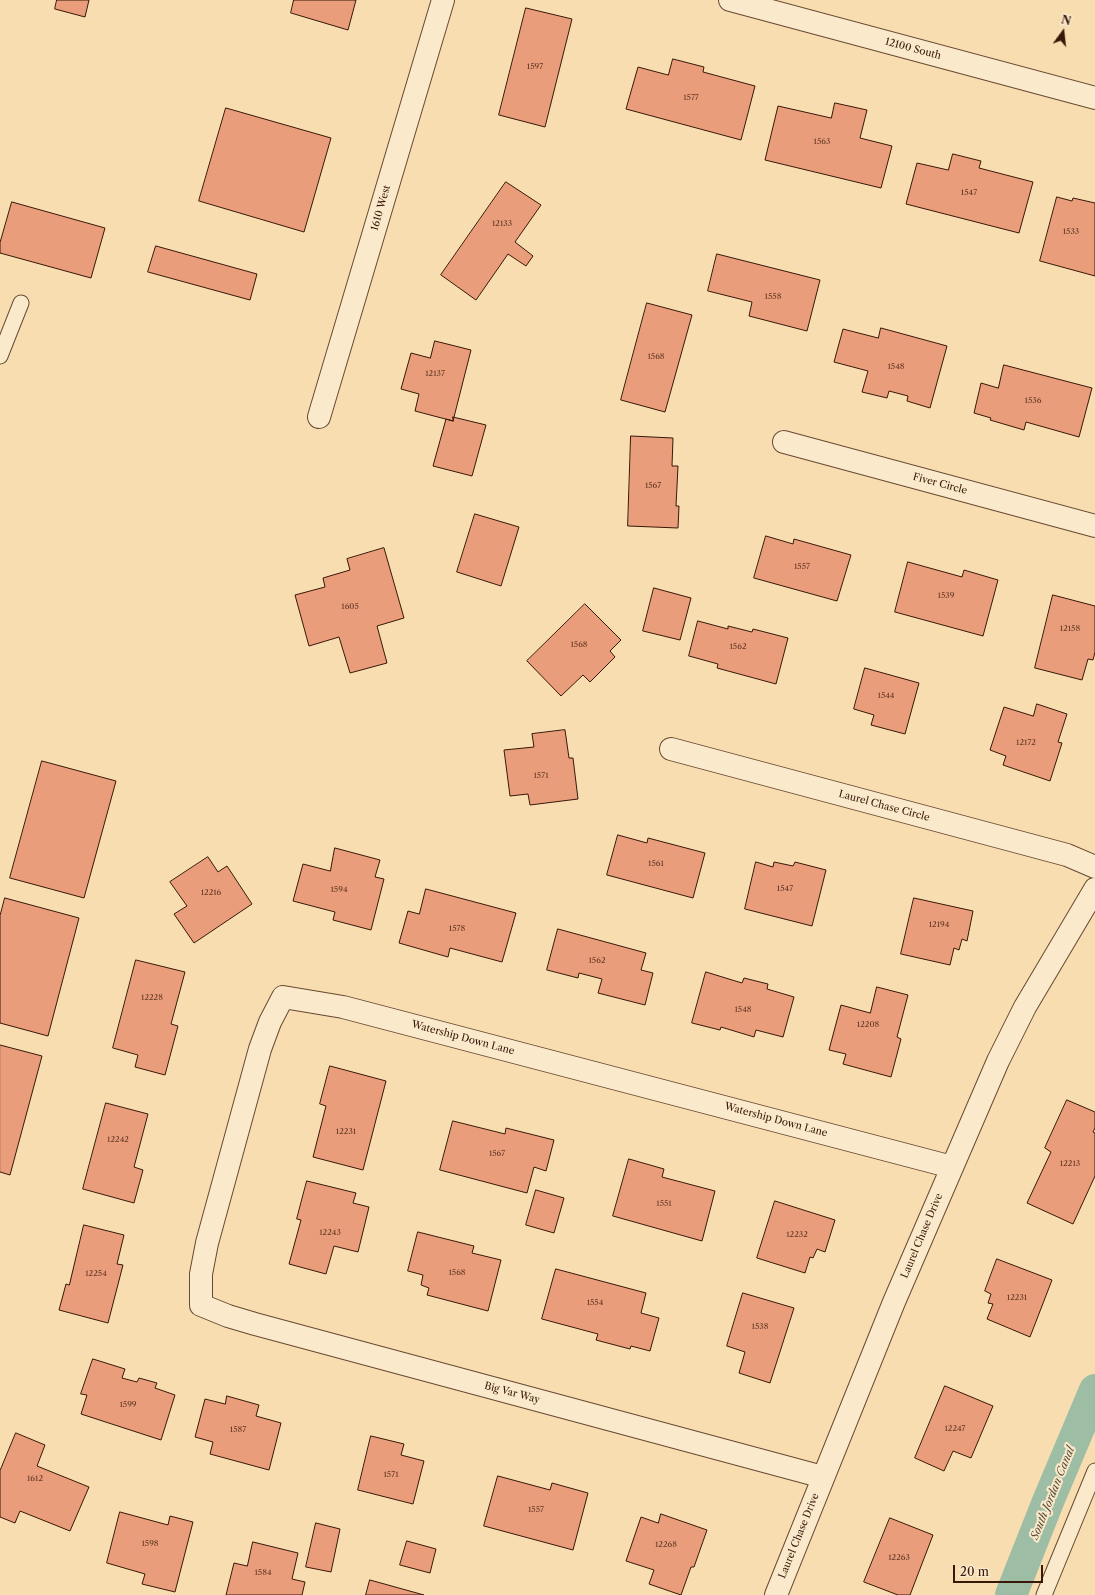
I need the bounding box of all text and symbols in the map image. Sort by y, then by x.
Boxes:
north arrow [1043,12,1083,52]
text: N [1060,12,1073,28]
street label: 12100 South [884,36,942,62]
house number: 1597 [527,62,543,72]
house number: 1577 [683,93,699,103]
house number: 1563 [814,137,830,147]
street label: 1610 West [369,184,393,232]
house number: 1547 [961,188,977,198]
house number: 12133 [492,219,512,229]
house number: 1533 [1063,227,1079,237]
house number: 1558 [765,292,781,302]
house number: 1568 [647,352,665,362]
house number: 1548 [887,362,905,372]
house number: 12137 [425,369,445,379]
house number: 1536 [1025,396,1041,406]
street label: Fiver Circle [912,471,968,497]
house number: 1567 [645,481,661,491]
house number: 1557 [794,562,810,572]
house number: 1539 [938,591,954,601]
house number: 1605 [341,602,359,612]
house number: 12158 [1060,624,1080,634]
house number: 1568 [570,640,588,650]
house number: 1562 [730,642,746,652]
house number: 1544 [878,691,894,701]
house number: 12172 [1016,738,1036,748]
house number: 1571 [533,771,549,781]
street label: Laurel Chase Circle [837,788,931,824]
house number: 1561 [648,859,664,869]
house number: 1547 [777,884,793,894]
house number: 1594 [330,885,348,895]
house number: 12216 [201,888,221,898]
house number: 12194 [929,920,949,930]
house number: 1578 [449,924,465,934]
house number: 1562 [589,956,605,966]
house number: 12228 [141,993,163,1003]
house number: 1548 [734,1005,752,1015]
street label: Watership Down Lane [410,1018,516,1058]
house number: 12208 [857,1020,879,1030]
street label: Watership Down Lane [723,1100,829,1140]
house number: 12231 [336,1127,356,1137]
house number: 12242 [107,1135,129,1145]
house number: 1567 [489,1149,505,1159]
house number: 12213 [1060,1159,1080,1169]
street label: Laurel Chase Drive [899,1192,945,1280]
house number: 1551 [656,1199,672,1209]
house number: 12243 [319,1228,341,1238]
house number: 12232 [786,1230,808,1240]
house number: 1568 [448,1268,466,1278]
house number: 12254 [85,1269,107,1279]
house number: 12231 [1007,1293,1027,1303]
house number: 1554 [587,1298,603,1308]
house number: 1538 [752,1322,768,1332]
street label: Big Var Way [483,1380,541,1406]
house number: 1599 [119,1400,137,1410]
house number: 12247 [944,1424,966,1434]
house number: 1587 [230,1425,246,1435]
water label: South Jordan Canal [1028,1445,1078,1541]
house number: 1571 [383,1470,399,1480]
house number: 1612 [27,1474,43,1484]
street label: Laurel Chase Drive [776,1491,822,1581]
house number: 1557 [528,1505,544,1515]
house number: 1598 [141,1539,159,1549]
house number: 12268 [655,1540,677,1550]
house number: 12263 [888,1553,910,1563]
scale bar [955,1557,1045,1583]
text: 20 m [960,1564,989,1579]
house number: 1584 [254,1568,272,1578]

